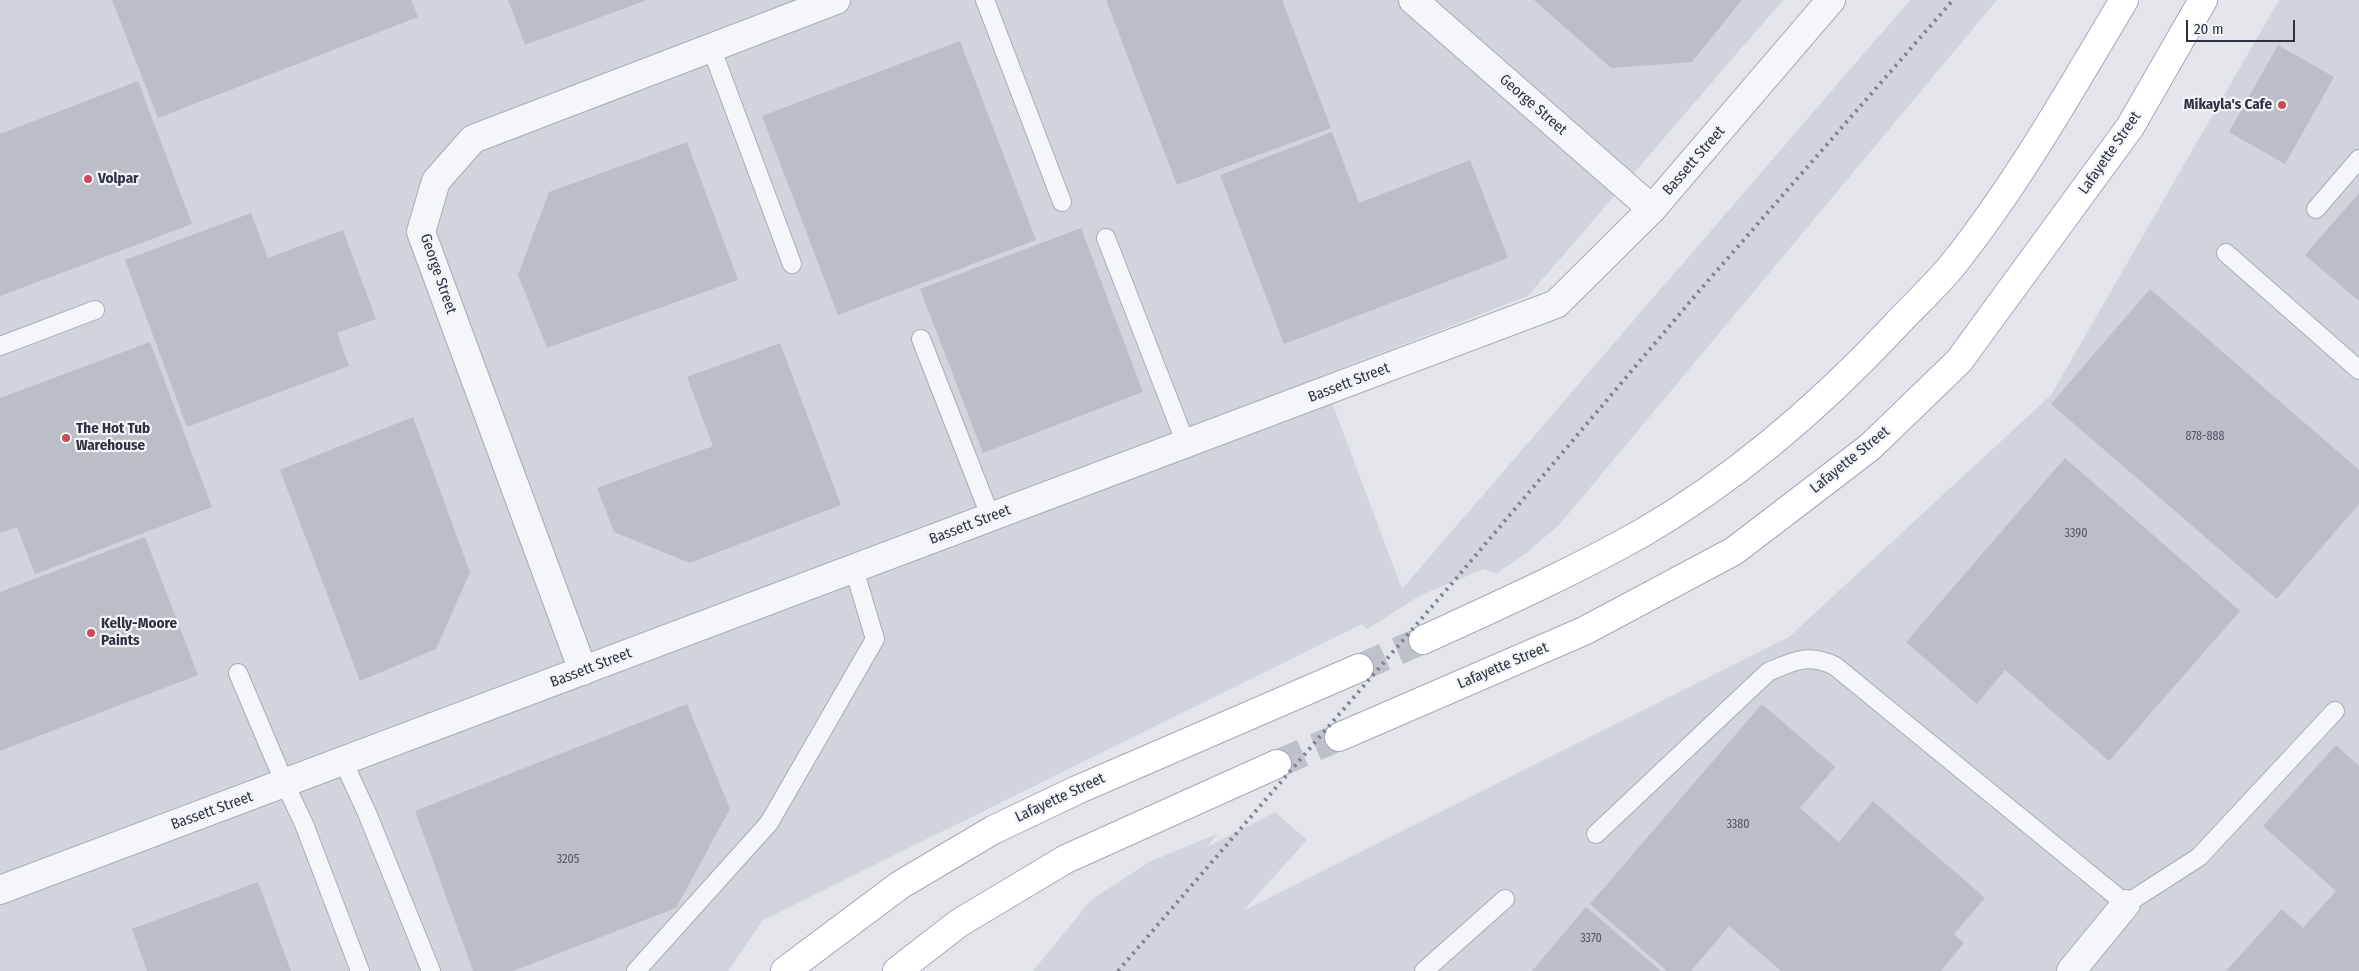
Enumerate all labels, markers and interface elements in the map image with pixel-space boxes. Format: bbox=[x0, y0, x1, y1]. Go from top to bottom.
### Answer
scale bar bbox=[2189, 10, 2298, 42]
text: 20 m bbox=[2194, 20, 2224, 38]
street label: George Street bbox=[1496, 71, 1570, 139]
place label: Mikayla's Cafe bbox=[2184, 96, 2272, 114]
marker: Mikayla's Cafe bbox=[2276, 99, 2288, 111]
street label: Lafayette Street bbox=[2075, 108, 2145, 198]
street label: Bassett Street bbox=[1659, 123, 1729, 199]
place label: Volpar bbox=[98, 170, 139, 188]
marker: Volpar bbox=[82, 173, 94, 185]
street label: George Street bbox=[416, 232, 460, 316]
street label: Bassett Street bbox=[1306, 359, 1392, 407]
place label: The Hot Tub Warehouse bbox=[76, 420, 150, 455]
street label: Lafayette Street bbox=[1807, 423, 1893, 497]
house number: 878-888 bbox=[2186, 430, 2224, 444]
marker: The Hot Tub Warehouse bbox=[60, 432, 72, 444]
street label: Bassett Street bbox=[927, 501, 1013, 549]
house number: 3390 bbox=[2065, 527, 2087, 541]
place label: Kelly-Moore Paints bbox=[101, 615, 177, 650]
marker: Kelly-Moore Paints bbox=[85, 627, 97, 639]
street label: Lafayette Street bbox=[1455, 639, 1551, 693]
street label: Bassett Street bbox=[548, 644, 634, 692]
street label: Lafayette Street bbox=[1012, 769, 1108, 827]
street label: Bassett Street bbox=[169, 788, 255, 834]
house number: 3380 bbox=[1726, 818, 1750, 832]
house number: 3205 bbox=[557, 853, 579, 867]
house number: 3370 bbox=[1580, 932, 1602, 946]

